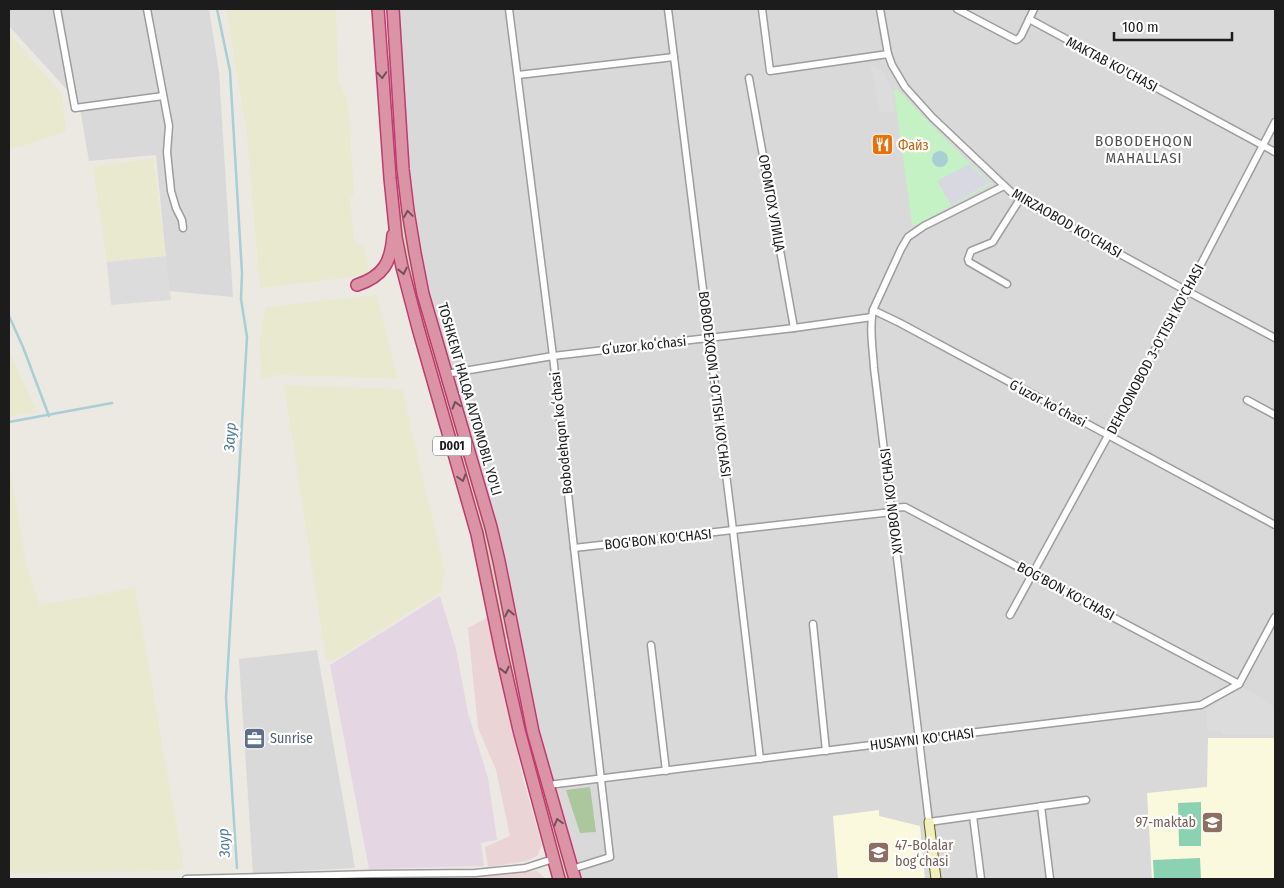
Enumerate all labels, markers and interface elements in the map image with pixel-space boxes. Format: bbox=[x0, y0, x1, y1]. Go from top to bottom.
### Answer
scale bar bbox=[1114, 10, 1232, 42]
text: 100 m bbox=[1122, 18, 1159, 36]
street label: MAKTAB KO'CHASI bbox=[1063, 33, 1160, 96]
one-way arrow bbox=[376, 71, 387, 79]
district label: BOBODEHQON MAHALLASI bbox=[1095, 132, 1193, 167]
restaurant icon: Файз bbox=[870, 133, 894, 157]
place label: Файз bbox=[898, 137, 929, 154]
street label: ОРОМГОХ УЛИЦА bbox=[755, 153, 789, 254]
street label: MIRZAOBOD KO'CHASI bbox=[1009, 185, 1125, 262]
one-way arrow bbox=[404, 209, 414, 218]
street label: DEHQONOBOD 3-O'TISH KO'CHASI bbox=[1103, 261, 1208, 437]
one-way arrow bbox=[397, 267, 408, 276]
street label: BOBODEXQON 1-O'TISH KO'CHASI bbox=[695, 290, 734, 478]
street label: TOSHKENT HALQA AVTOMOBIL YO'LI bbox=[434, 301, 505, 497]
street label: Gʻuzor koʻchasi bbox=[601, 333, 687, 358]
street label: Bobodehqon koʻchasi bbox=[547, 371, 576, 495]
street label: Gʻuzor koʻchasi bbox=[1006, 376, 1089, 431]
one-way arrow bbox=[451, 402, 461, 410]
water label: Заур bbox=[220, 422, 240, 453]
road number: D001 bbox=[433, 436, 471, 456]
street label: XIYOBON KO'CHASI bbox=[877, 447, 906, 555]
one-way arrow bbox=[456, 473, 466, 481]
street label: BOG'BON KO'CHASI bbox=[604, 525, 713, 554]
street label: BOG'BON KO'CHASI bbox=[1014, 559, 1117, 624]
one-way arrow bbox=[505, 609, 515, 618]
one-way arrow bbox=[499, 666, 510, 675]
street label: HUSAYNI KO'CHASI bbox=[869, 725, 975, 754]
office icon: Sunrise bbox=[242, 726, 266, 750]
place label: Sunrise bbox=[270, 730, 313, 747]
school or university icon: 97-maktab bbox=[1200, 810, 1224, 834]
place label: 97-maktab bbox=[1136, 814, 1196, 831]
one-way arrow bbox=[554, 819, 564, 827]
water label: Заур bbox=[214, 828, 234, 859]
place label: 47-Bolalar bogʻchasi bbox=[895, 837, 953, 870]
school or university icon: 47-Bolalar bogʻchasi bbox=[867, 841, 891, 865]

